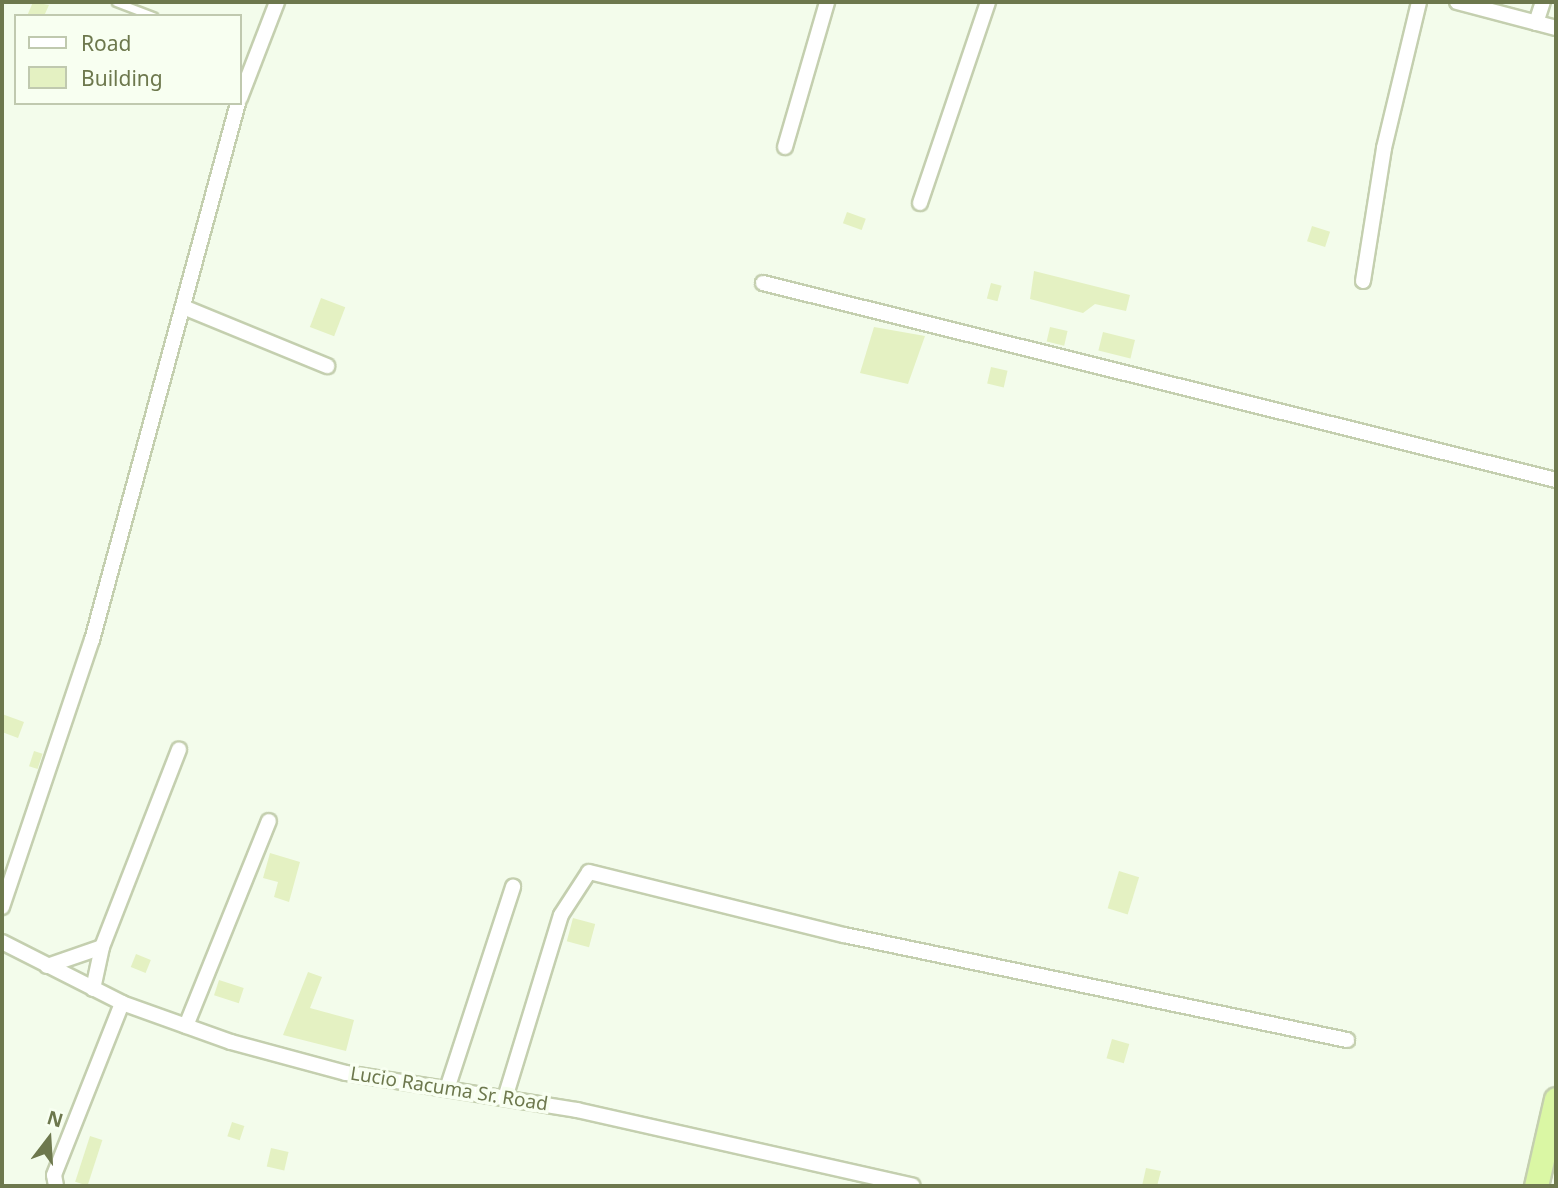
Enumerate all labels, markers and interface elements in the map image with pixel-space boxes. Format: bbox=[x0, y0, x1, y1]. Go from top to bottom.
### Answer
legend bbox=[14, 14, 242, 105]
text: Road bbox=[81, 29, 131, 57]
text: Building bbox=[81, 64, 163, 92]
street label: Lucio Racuma Sr. Road bbox=[349, 1062, 549, 1116]
north arrow bbox=[14, 1104, 84, 1174]
text: N bbox=[44, 1104, 66, 1134]

